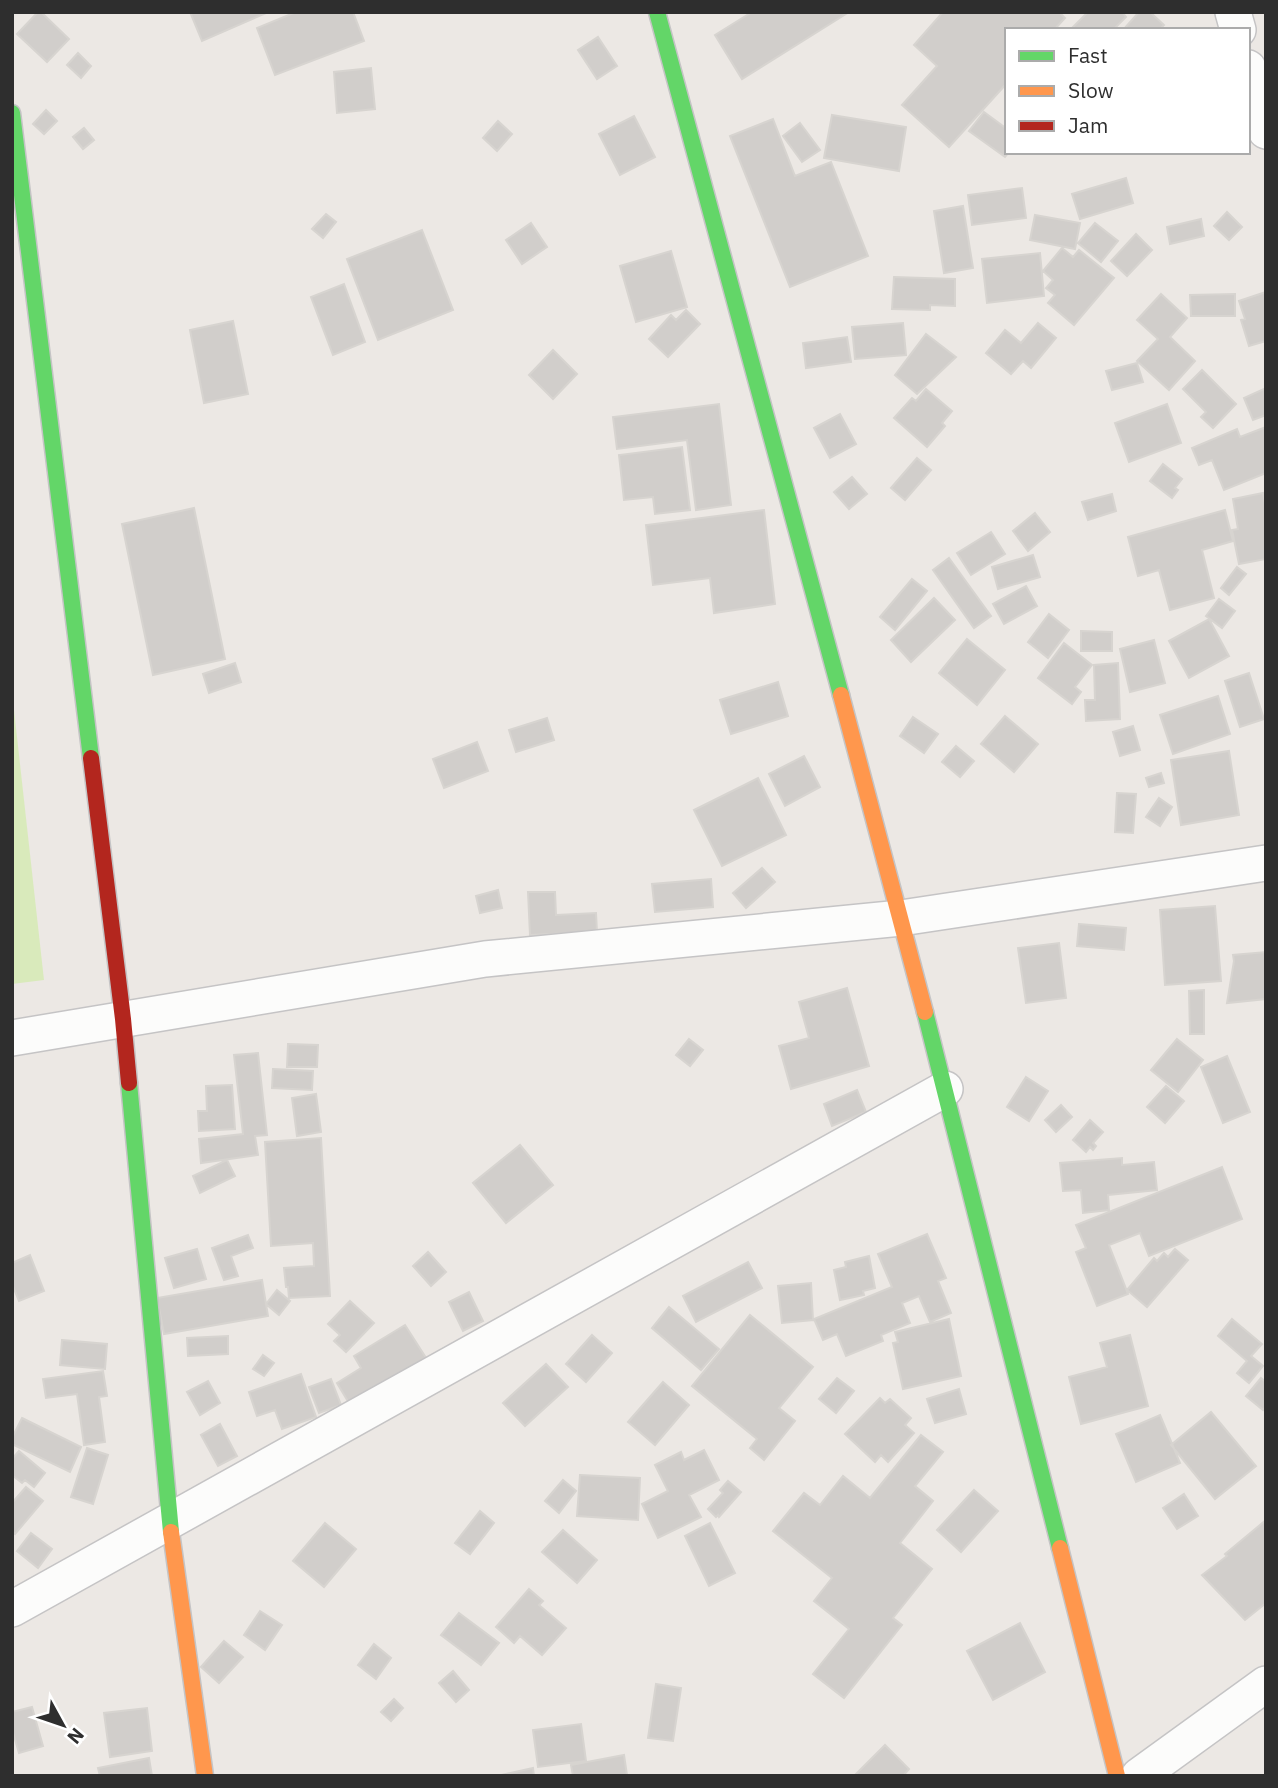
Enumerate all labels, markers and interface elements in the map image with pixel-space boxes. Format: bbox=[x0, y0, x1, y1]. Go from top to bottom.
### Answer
legend bbox=[1005, 28, 1250, 154]
text: Fast bbox=[1068, 41, 1108, 69]
text: Slow bbox=[1068, 76, 1114, 104]
text: Jam bbox=[1068, 111, 1108, 139]
north arrow bbox=[28, 1690, 98, 1760]
text: N bbox=[62, 1723, 90, 1749]

